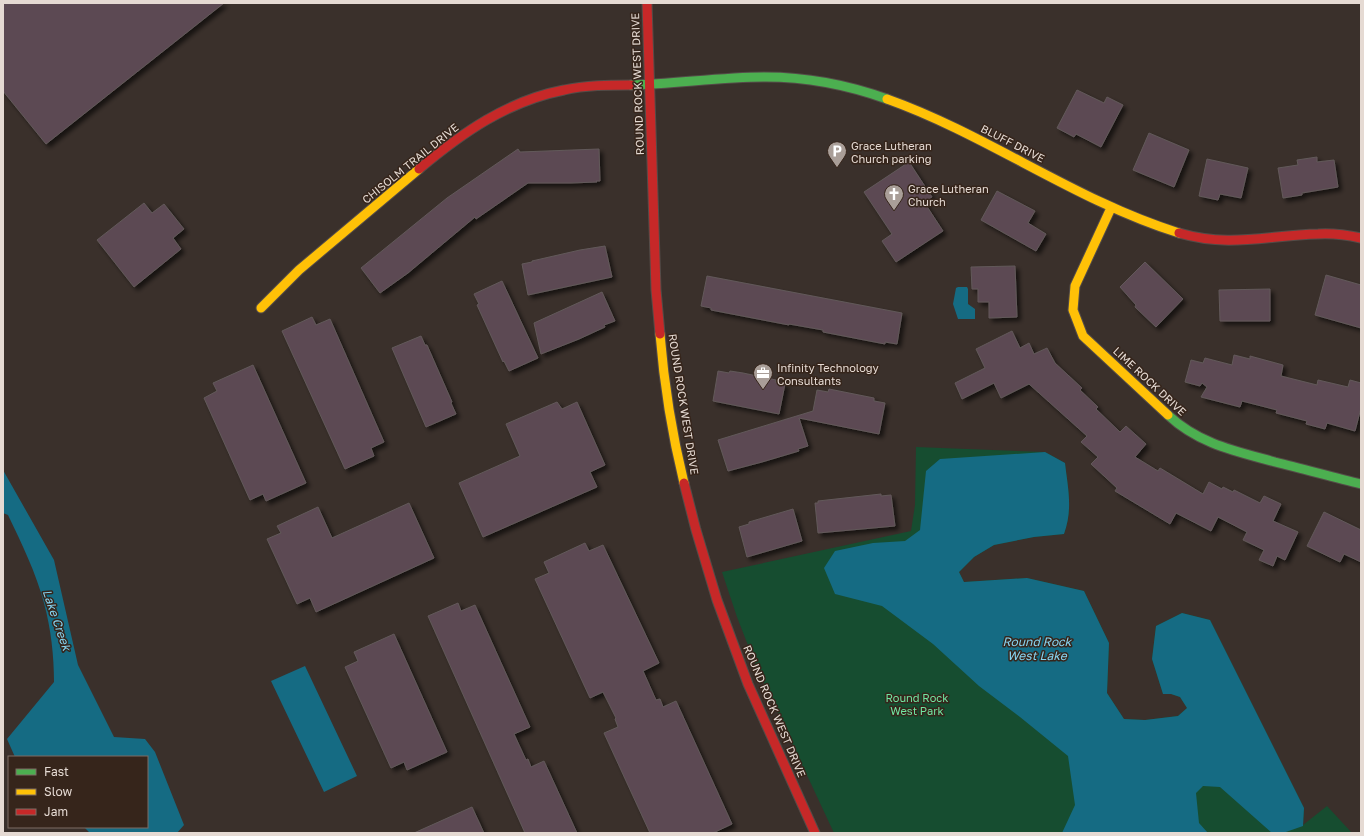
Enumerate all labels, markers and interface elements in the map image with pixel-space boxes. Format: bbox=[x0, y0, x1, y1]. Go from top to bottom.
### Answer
street label: ROUND ROCK WEST DRIVE bbox=[628, 12, 646, 155]
street label: CHISOLM TRAIL DRIVE bbox=[359, 120, 461, 206]
street label: BLUFF DRIVE bbox=[979, 121, 1047, 165]
place label: Grace Lutheran Church parking bbox=[851, 139, 932, 165]
parking icon: Grace Lutheran Church parking bbox=[826, 140, 848, 168]
place label: Grace Lutheran Church bbox=[908, 182, 989, 208]
church icon: Grace Lutheran Church bbox=[883, 183, 905, 211]
street label: ROUND ROCK WEST DRIVE bbox=[666, 333, 702, 476]
street label: LIME ROCK DRIVE bbox=[1111, 344, 1189, 418]
place label: Infinity Technology Consultants bbox=[777, 361, 879, 387]
office icon: Infinity Technology Consultants bbox=[752, 362, 774, 390]
water label: Lake Creek bbox=[40, 587, 75, 654]
water label: Round Rock West Lake bbox=[1003, 634, 1073, 663]
street label: ROUND ROCK WEST DRIVE bbox=[741, 643, 809, 779]
park label: Round Rock West Park bbox=[885, 691, 949, 717]
legend bbox=[8, 756, 148, 828]
text: Fast bbox=[44, 764, 69, 779]
text: Slow bbox=[44, 784, 72, 799]
text: Jam bbox=[44, 804, 68, 819]

